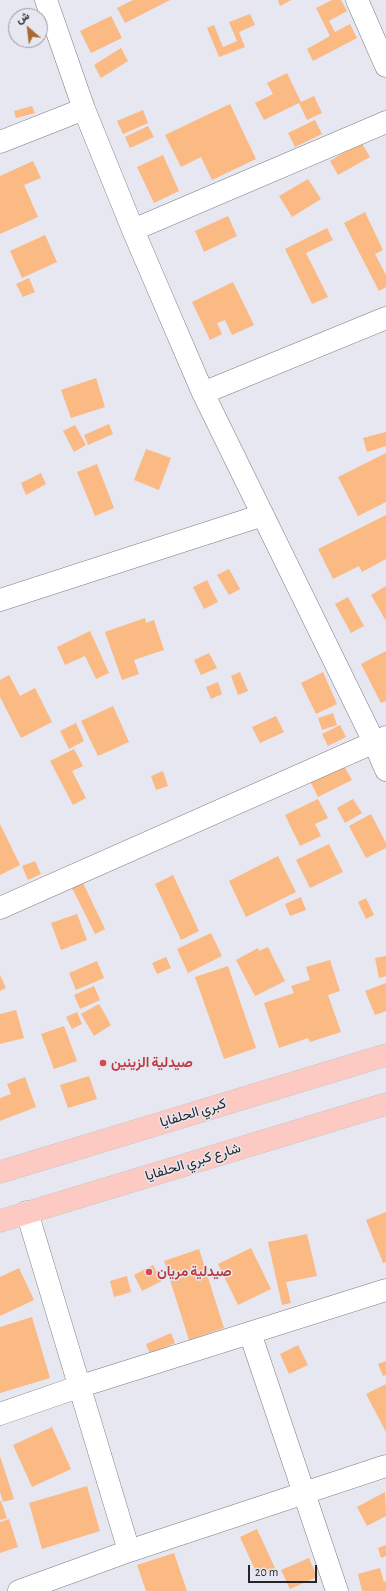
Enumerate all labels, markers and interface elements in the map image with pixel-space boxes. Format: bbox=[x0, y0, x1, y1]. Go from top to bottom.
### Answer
north arrow bbox=[8, 8, 48, 48]
text: ش bbox=[14, 10, 31, 26]
place label: صيدلية الزينين bbox=[111, 1055, 193, 1071]
marker: صيدلية الزينين bbox=[98, 1058, 108, 1068]
street label: كبري الحلفايا bbox=[158, 1095, 228, 1131]
street label: شارع كبري الحلفايا bbox=[143, 1139, 243, 1185]
place label: صيدلية مريان bbox=[157, 1264, 232, 1280]
marker: صيدلية مريان bbox=[144, 1267, 154, 1277]
scale bar bbox=[250, 1557, 319, 1583]
text: 20 m bbox=[255, 1566, 278, 1578]

